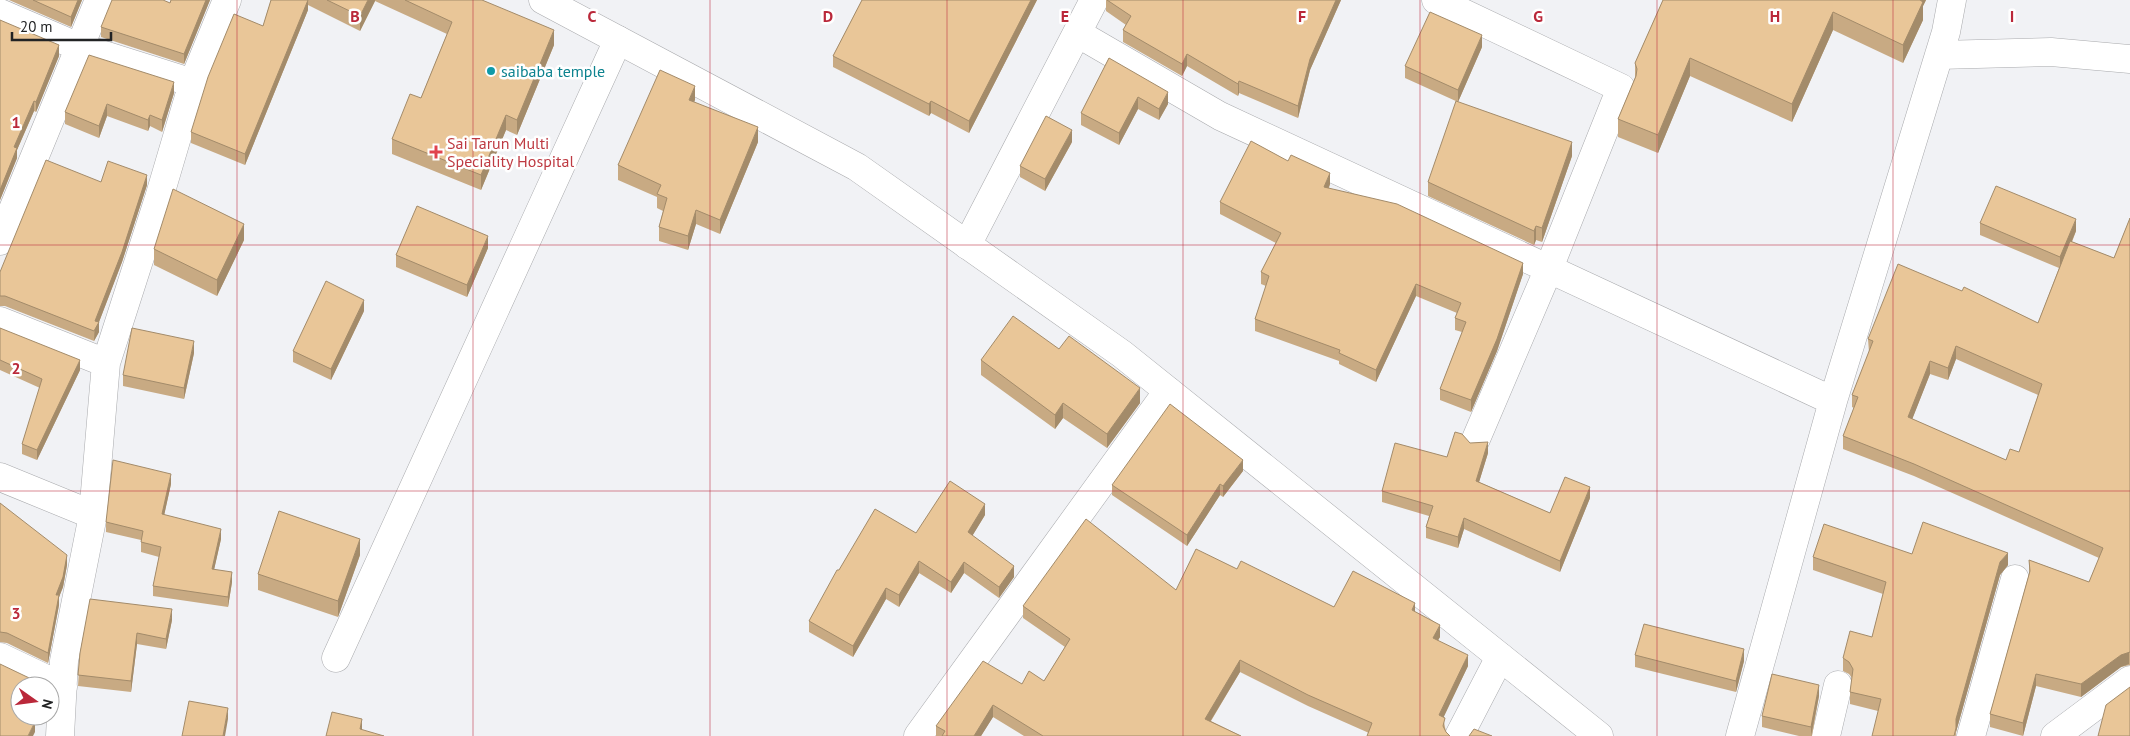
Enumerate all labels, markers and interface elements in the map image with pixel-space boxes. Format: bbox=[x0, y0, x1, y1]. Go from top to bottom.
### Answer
text: B bbox=[350, 6, 360, 26]
text: C bbox=[588, 6, 597, 26]
text: D bbox=[823, 6, 833, 26]
text: E bbox=[1061, 6, 1069, 26]
text: F bbox=[1298, 6, 1306, 26]
text: G bbox=[1533, 6, 1543, 26]
text: H bbox=[1770, 6, 1780, 26]
text: I bbox=[2010, 6, 2014, 26]
scale bar bbox=[12, 10, 111, 42]
text: 20 m bbox=[20, 17, 53, 36]
place label: saibaba temple bbox=[501, 61, 605, 81]
marker: saibaba temple bbox=[485, 65, 497, 77]
text: 1 bbox=[11, 112, 21, 132]
place label: Sai Tarun Multi Speciality Hospital bbox=[447, 133, 574, 171]
marker: Sai Tarun Multi Speciality Hospital bbox=[429, 145, 443, 159]
text: 2 bbox=[11, 358, 21, 378]
text: 3 bbox=[11, 603, 21, 623]
north arrow bbox=[10, 676, 60, 726]
text: N bbox=[38, 698, 57, 711]

